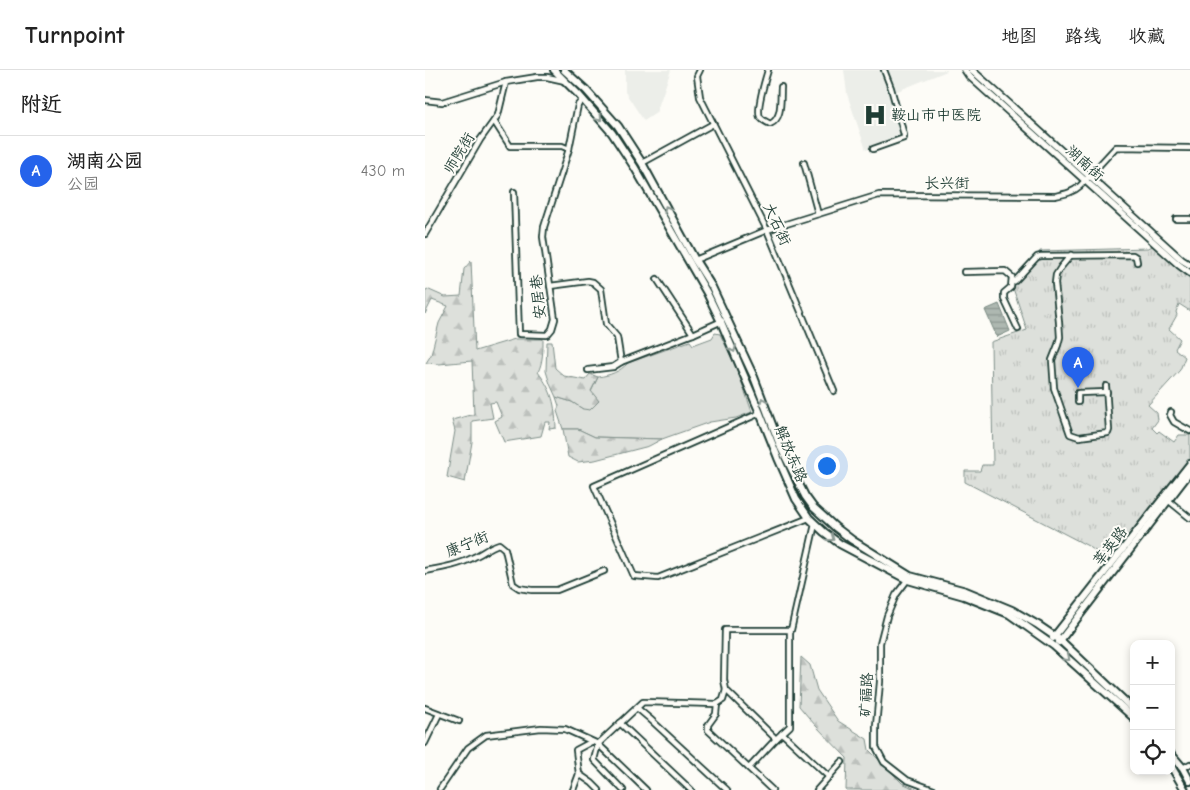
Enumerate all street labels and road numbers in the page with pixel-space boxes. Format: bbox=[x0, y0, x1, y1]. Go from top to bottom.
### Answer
street label: 师院街 bbox=[440, 129, 478, 177]
street label: 湖南街 bbox=[1062, 141, 1108, 185]
street label: 长兴街 bbox=[924, 174, 970, 192]
street label: 大石街 bbox=[759, 200, 795, 248]
street label: 安居巷 bbox=[527, 274, 549, 320]
street label: 解放东路 bbox=[771, 423, 811, 485]
street label: 莘英路 bbox=[1089, 523, 1131, 569]
street label: 康宁街 bbox=[443, 527, 491, 561]
street label: 矿福路 bbox=[856, 672, 876, 718]

